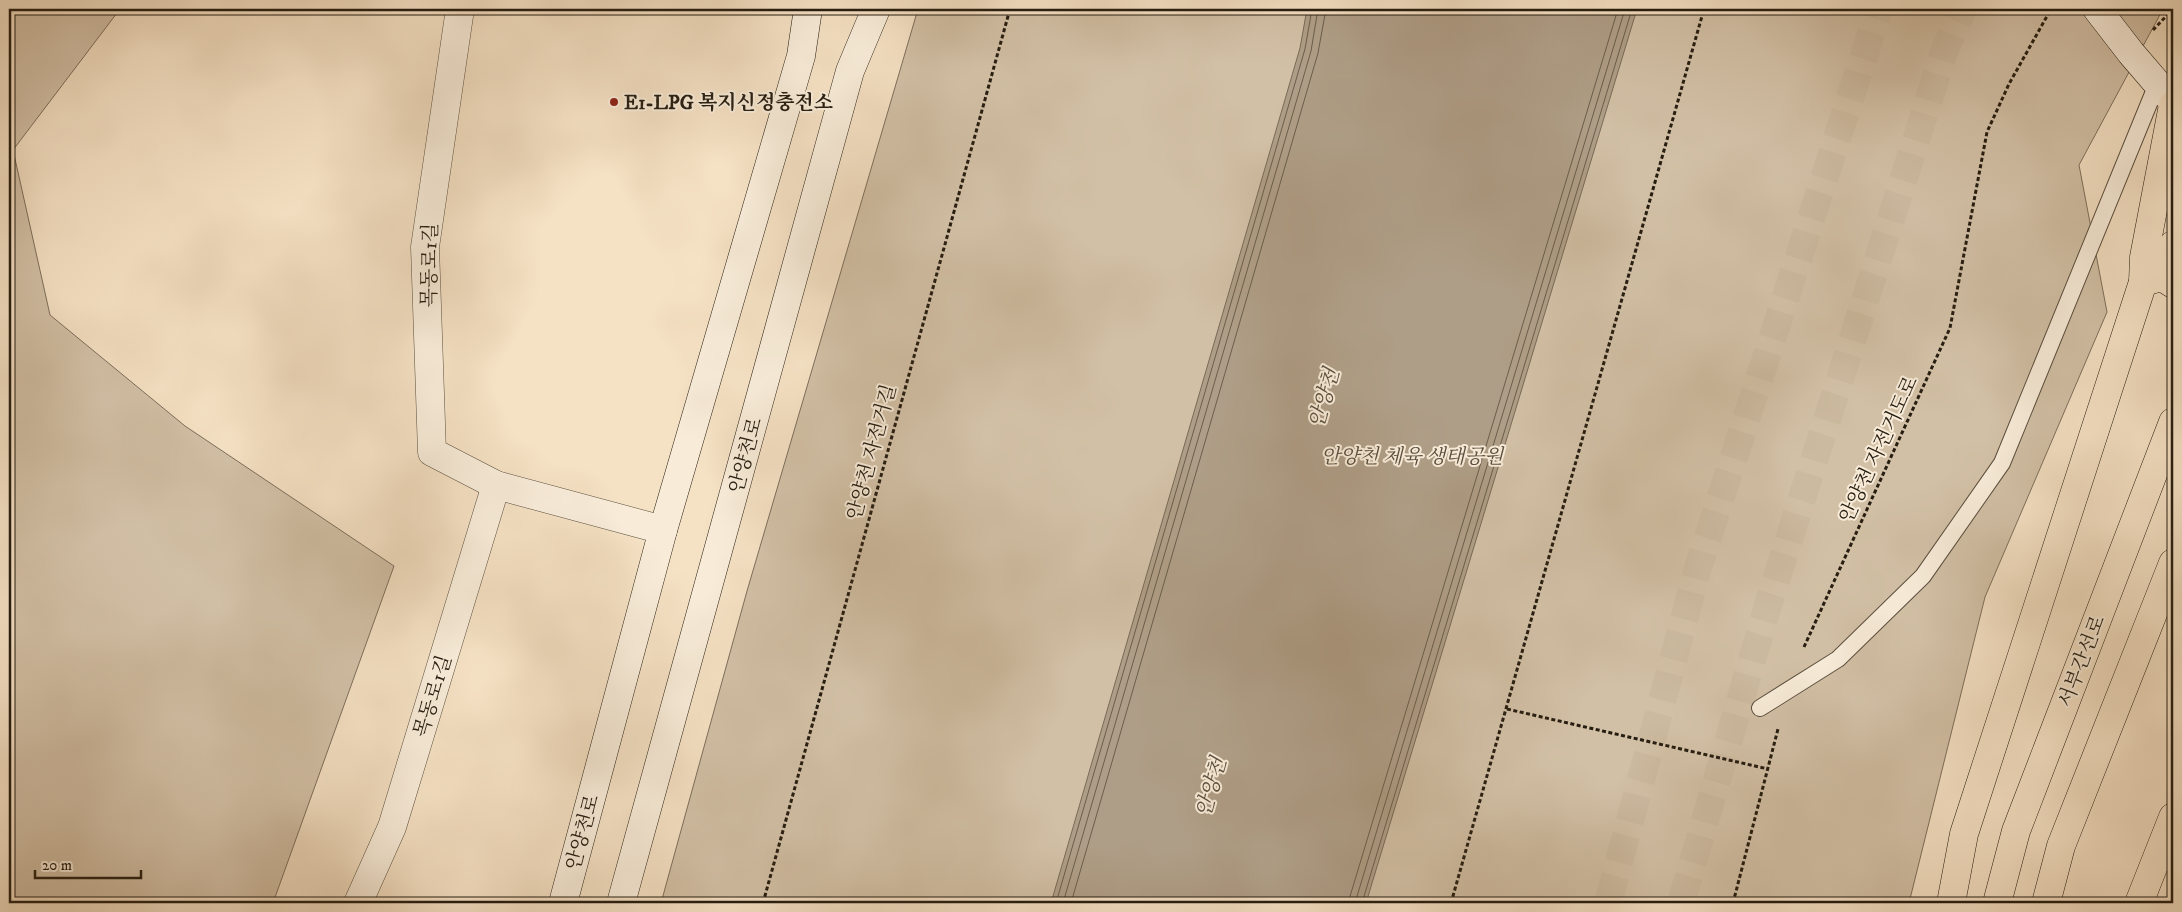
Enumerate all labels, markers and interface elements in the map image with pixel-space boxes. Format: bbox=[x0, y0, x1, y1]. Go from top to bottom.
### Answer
place label: E1-LPG 복지신정충전소 bbox=[624, 91, 833, 116]
marker: E1-LPG 복지신정충전소 bbox=[608, 96, 620, 108]
street label: 목동로1길 bbox=[417, 223, 444, 308]
water label: 안양천 bbox=[1304, 364, 1346, 431]
street label: 안양천 자전거도로 bbox=[1834, 372, 1924, 527]
street label: 안양천 자전거길 bbox=[842, 382, 903, 523]
street label: 안양천로 bbox=[724, 415, 769, 496]
park label: 안양천 체육 생태공원 bbox=[1321, 445, 1505, 470]
street label: 서부간선로 bbox=[2053, 612, 2111, 711]
street label: 목동로1길 bbox=[409, 652, 458, 741]
water label: 안양천 bbox=[1191, 753, 1233, 820]
street label: 안양천로 bbox=[561, 792, 606, 873]
scale bar bbox=[35, 847, 141, 879]
text: 20 m bbox=[42, 856, 72, 875]

